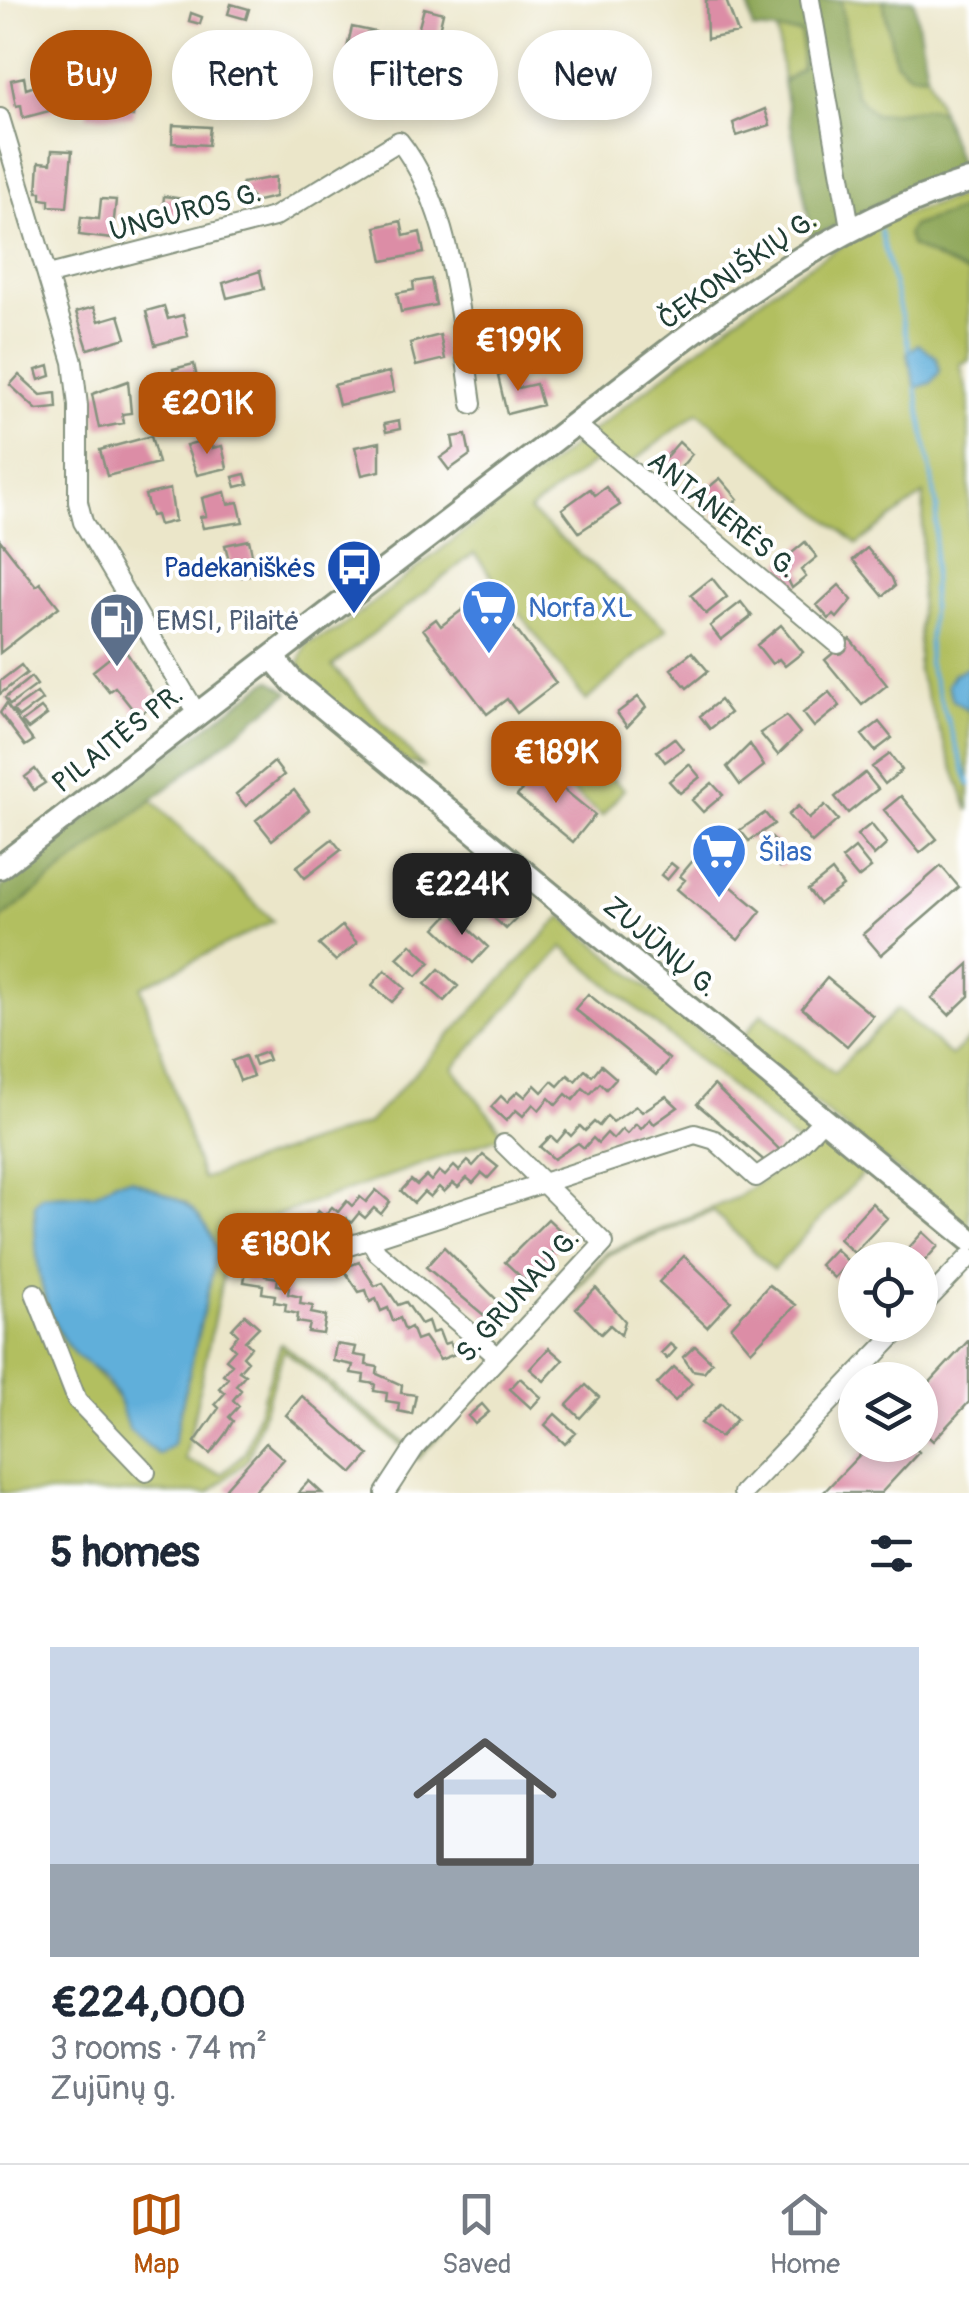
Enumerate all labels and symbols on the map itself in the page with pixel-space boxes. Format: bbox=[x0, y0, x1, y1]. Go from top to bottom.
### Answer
street label: UNGUROS G. bbox=[106, 175, 265, 249]
street label: ČEKONIŠKIŲ G. bbox=[652, 203, 824, 338]
pin: €199K bbox=[448, 309, 588, 394]
pin: €201K bbox=[137, 372, 277, 457]
street label: ANTANERĖS G. bbox=[640, 444, 804, 586]
bus stop icon: Padekaniškės bbox=[324, 537, 384, 616]
place label: Padekaniškės bbox=[164, 551, 315, 586]
supermarket icon: Norfa XL bbox=[459, 577, 519, 656]
fuel station icon: EMSI, Pilaitė bbox=[87, 590, 147, 669]
place label: Norfa XL bbox=[528, 591, 633, 626]
place label: EMSI, Pilaitė bbox=[156, 604, 299, 639]
street label: PILAITĖS PR. bbox=[45, 677, 190, 801]
pin: €189K bbox=[486, 721, 626, 806]
supermarket icon: Šilas bbox=[689, 821, 749, 900]
place label: Šilas bbox=[758, 835, 812, 870]
pin: €224K bbox=[392, 853, 532, 938]
street label: ZUJŪNŲ G. bbox=[596, 889, 724, 1005]
pin: €180K bbox=[215, 1213, 355, 1298]
street label: S. GRUNAU G. bbox=[449, 1222, 587, 1370]

